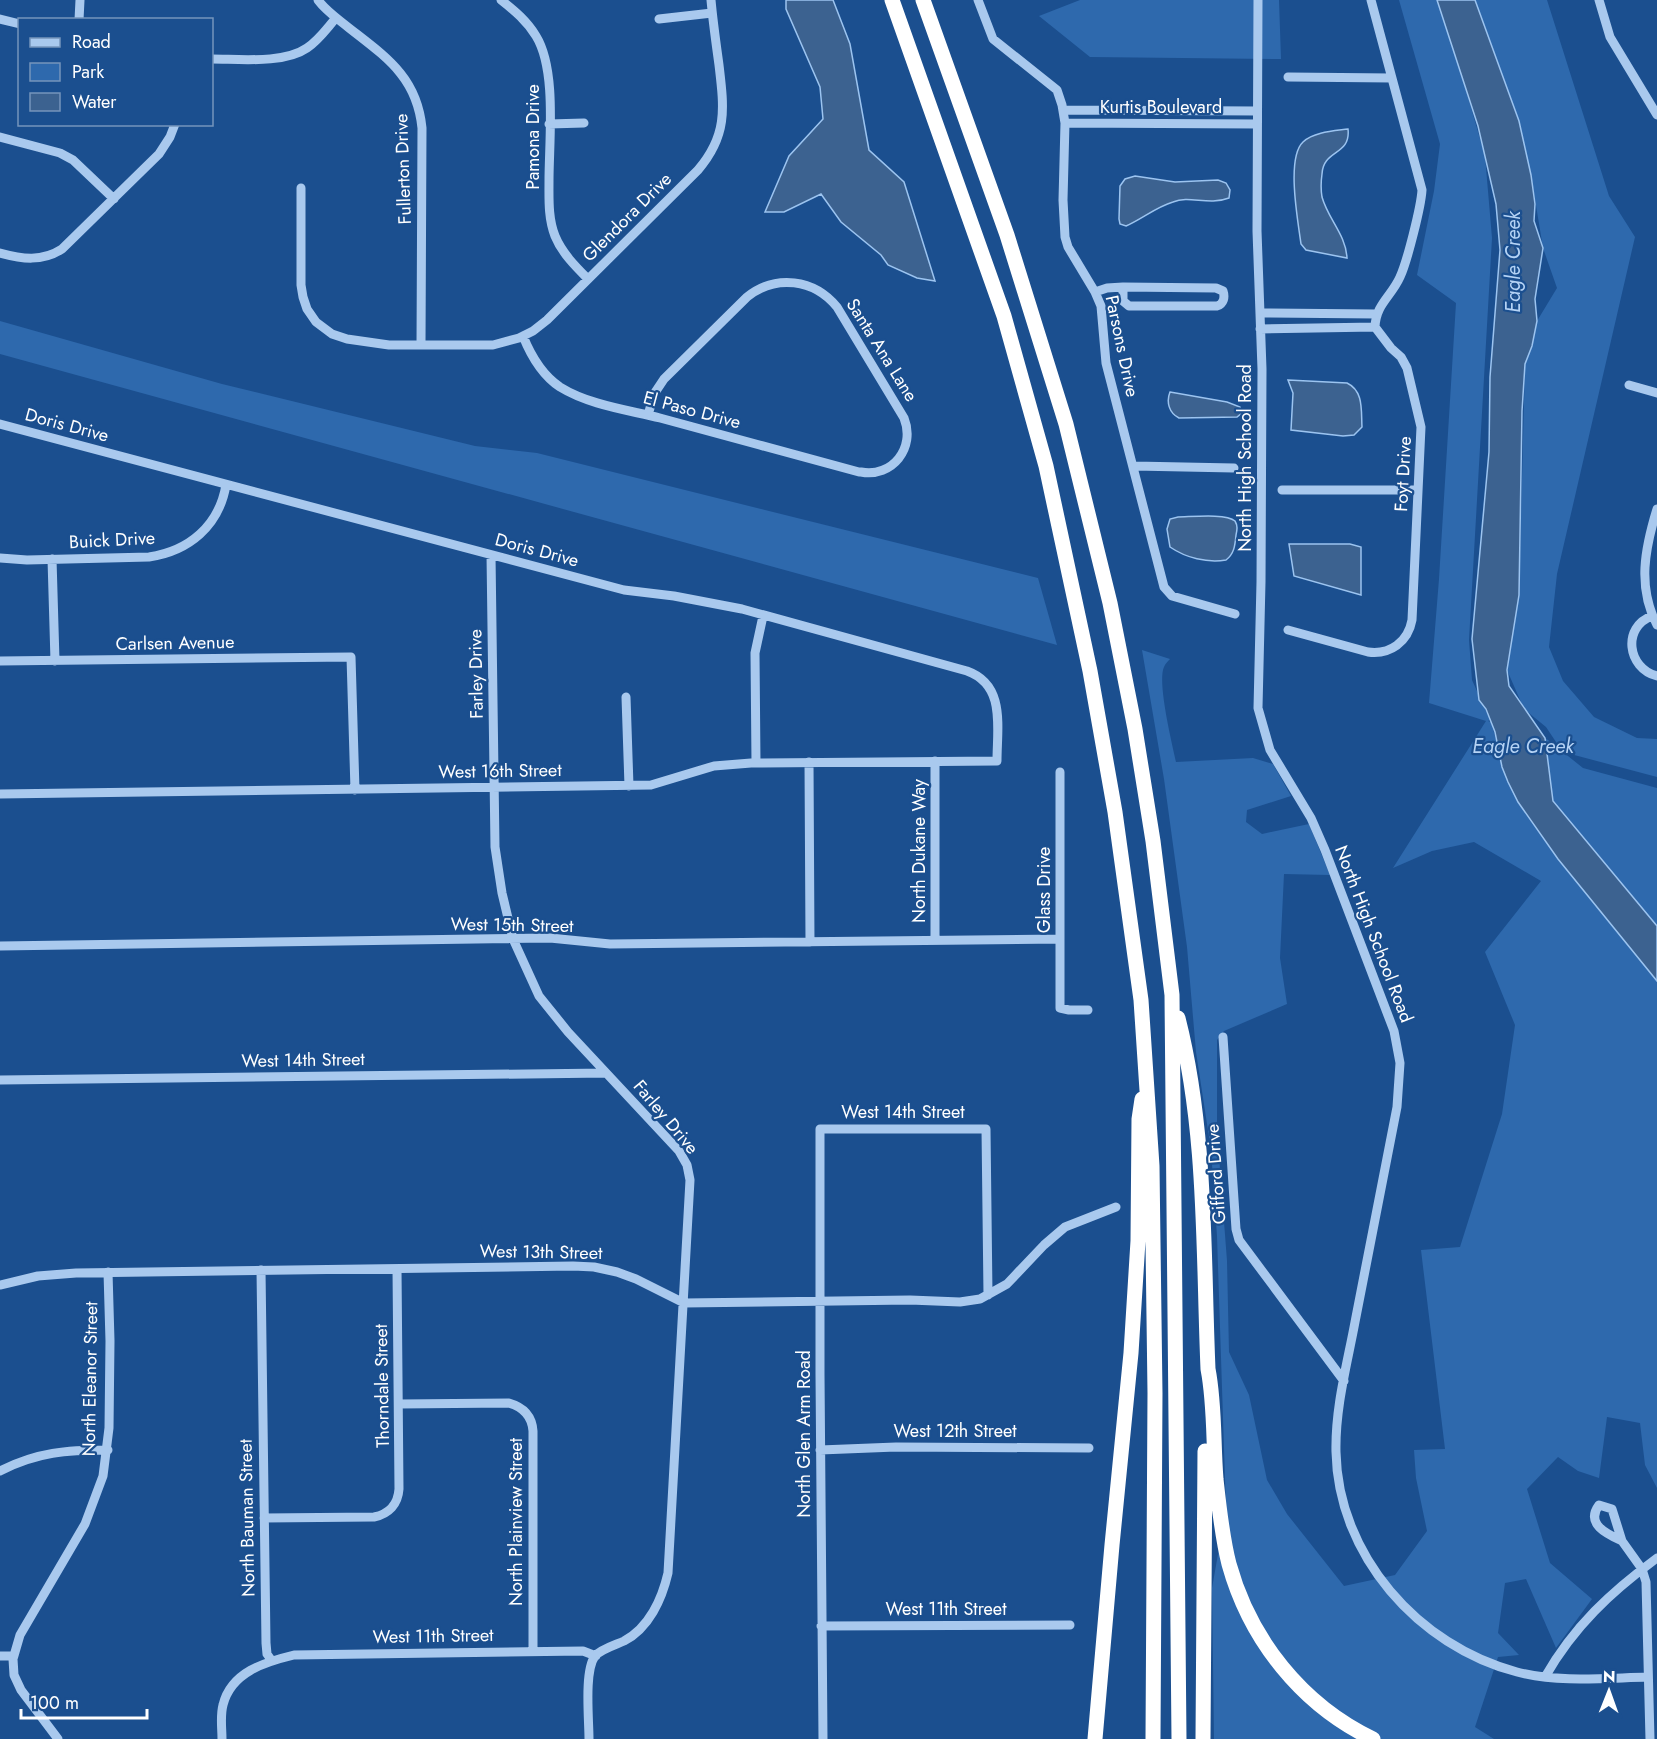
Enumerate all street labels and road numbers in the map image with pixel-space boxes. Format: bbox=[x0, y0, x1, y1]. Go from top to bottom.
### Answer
street label: Pamona Drive bbox=[520, 84, 546, 190]
street label: Kurtis Boulevard bbox=[1100, 94, 1222, 120]
street label: Fullerton Drive bbox=[388, 113, 418, 225]
street label: Glendora Drive bbox=[576, 166, 678, 268]
street label: Santa Ana Lane bbox=[840, 293, 924, 407]
street label: Parsons Drive bbox=[1099, 293, 1145, 399]
street label: North High School Road bbox=[1232, 364, 1258, 552]
street label: El Paso Drive bbox=[640, 385, 744, 435]
street label: Doris Drive bbox=[22, 401, 112, 449]
street label: Foyt Drive bbox=[1388, 436, 1418, 512]
street label: Buick Drive bbox=[68, 525, 156, 555]
street label: Doris Drive bbox=[492, 526, 582, 574]
street label: Carlsen Avenue bbox=[115, 629, 235, 657]
street label: Farley Drive bbox=[462, 629, 490, 719]
street label: West 16th Street bbox=[438, 757, 562, 785]
street label: North Dukane Way bbox=[906, 779, 932, 923]
street label: North High School Road bbox=[1328, 842, 1420, 1026]
street label: Glass Drive bbox=[1031, 847, 1057, 933]
street label: West 15th Street bbox=[450, 911, 574, 939]
street label: West 14th Street bbox=[241, 1046, 366, 1074]
street label: Farley Drive bbox=[627, 1074, 705, 1160]
street label: West 14th Street bbox=[841, 1099, 965, 1125]
street label: Gifford Drive bbox=[1200, 1123, 1232, 1225]
street label: West 13th Street bbox=[479, 1238, 603, 1266]
street label: North Eleanor Street bbox=[76, 1301, 104, 1457]
street label: Thorndale Street bbox=[368, 1323, 396, 1448]
street label: North Glen Arm Road bbox=[791, 1350, 817, 1518]
street label: West 12th Street bbox=[893, 1418, 1017, 1444]
street label: North Plainview Street bbox=[503, 1437, 529, 1606]
street label: North Bauman Street bbox=[233, 1438, 261, 1597]
street label: West 11th Street bbox=[886, 1596, 1007, 1622]
street label: West 11th Street bbox=[372, 1622, 494, 1650]

